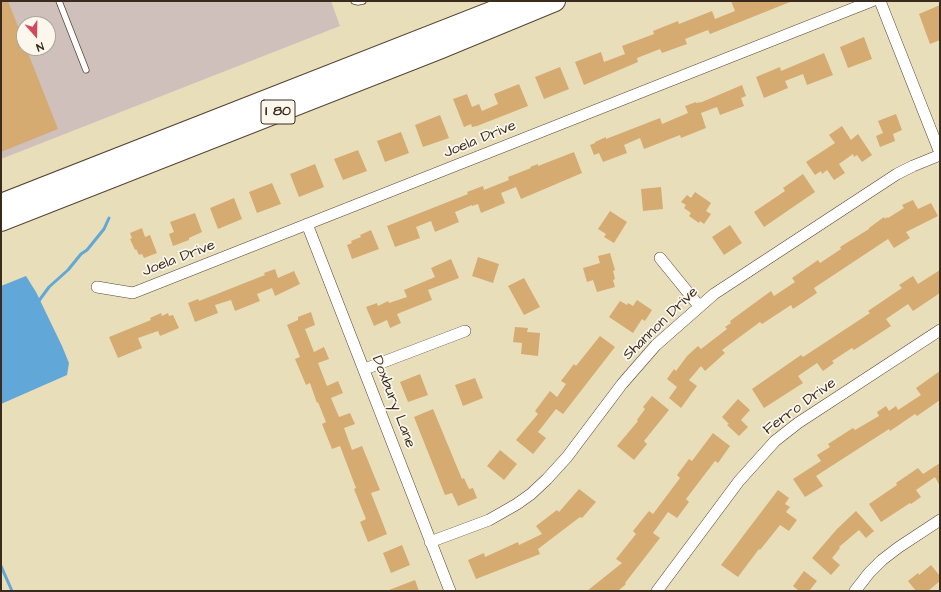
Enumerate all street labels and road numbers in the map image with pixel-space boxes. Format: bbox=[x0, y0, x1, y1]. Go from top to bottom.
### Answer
road number: I 80 bbox=[261, 100, 295, 124]
street label: Joela Drive bbox=[441, 117, 519, 163]
street label: Joela Drive bbox=[140, 237, 218, 281]
street label: Shannon Drive bbox=[620, 284, 702, 364]
street label: Doxbury Lane bbox=[367, 353, 419, 451]
street label: Ferro Drive bbox=[760, 375, 840, 439]

